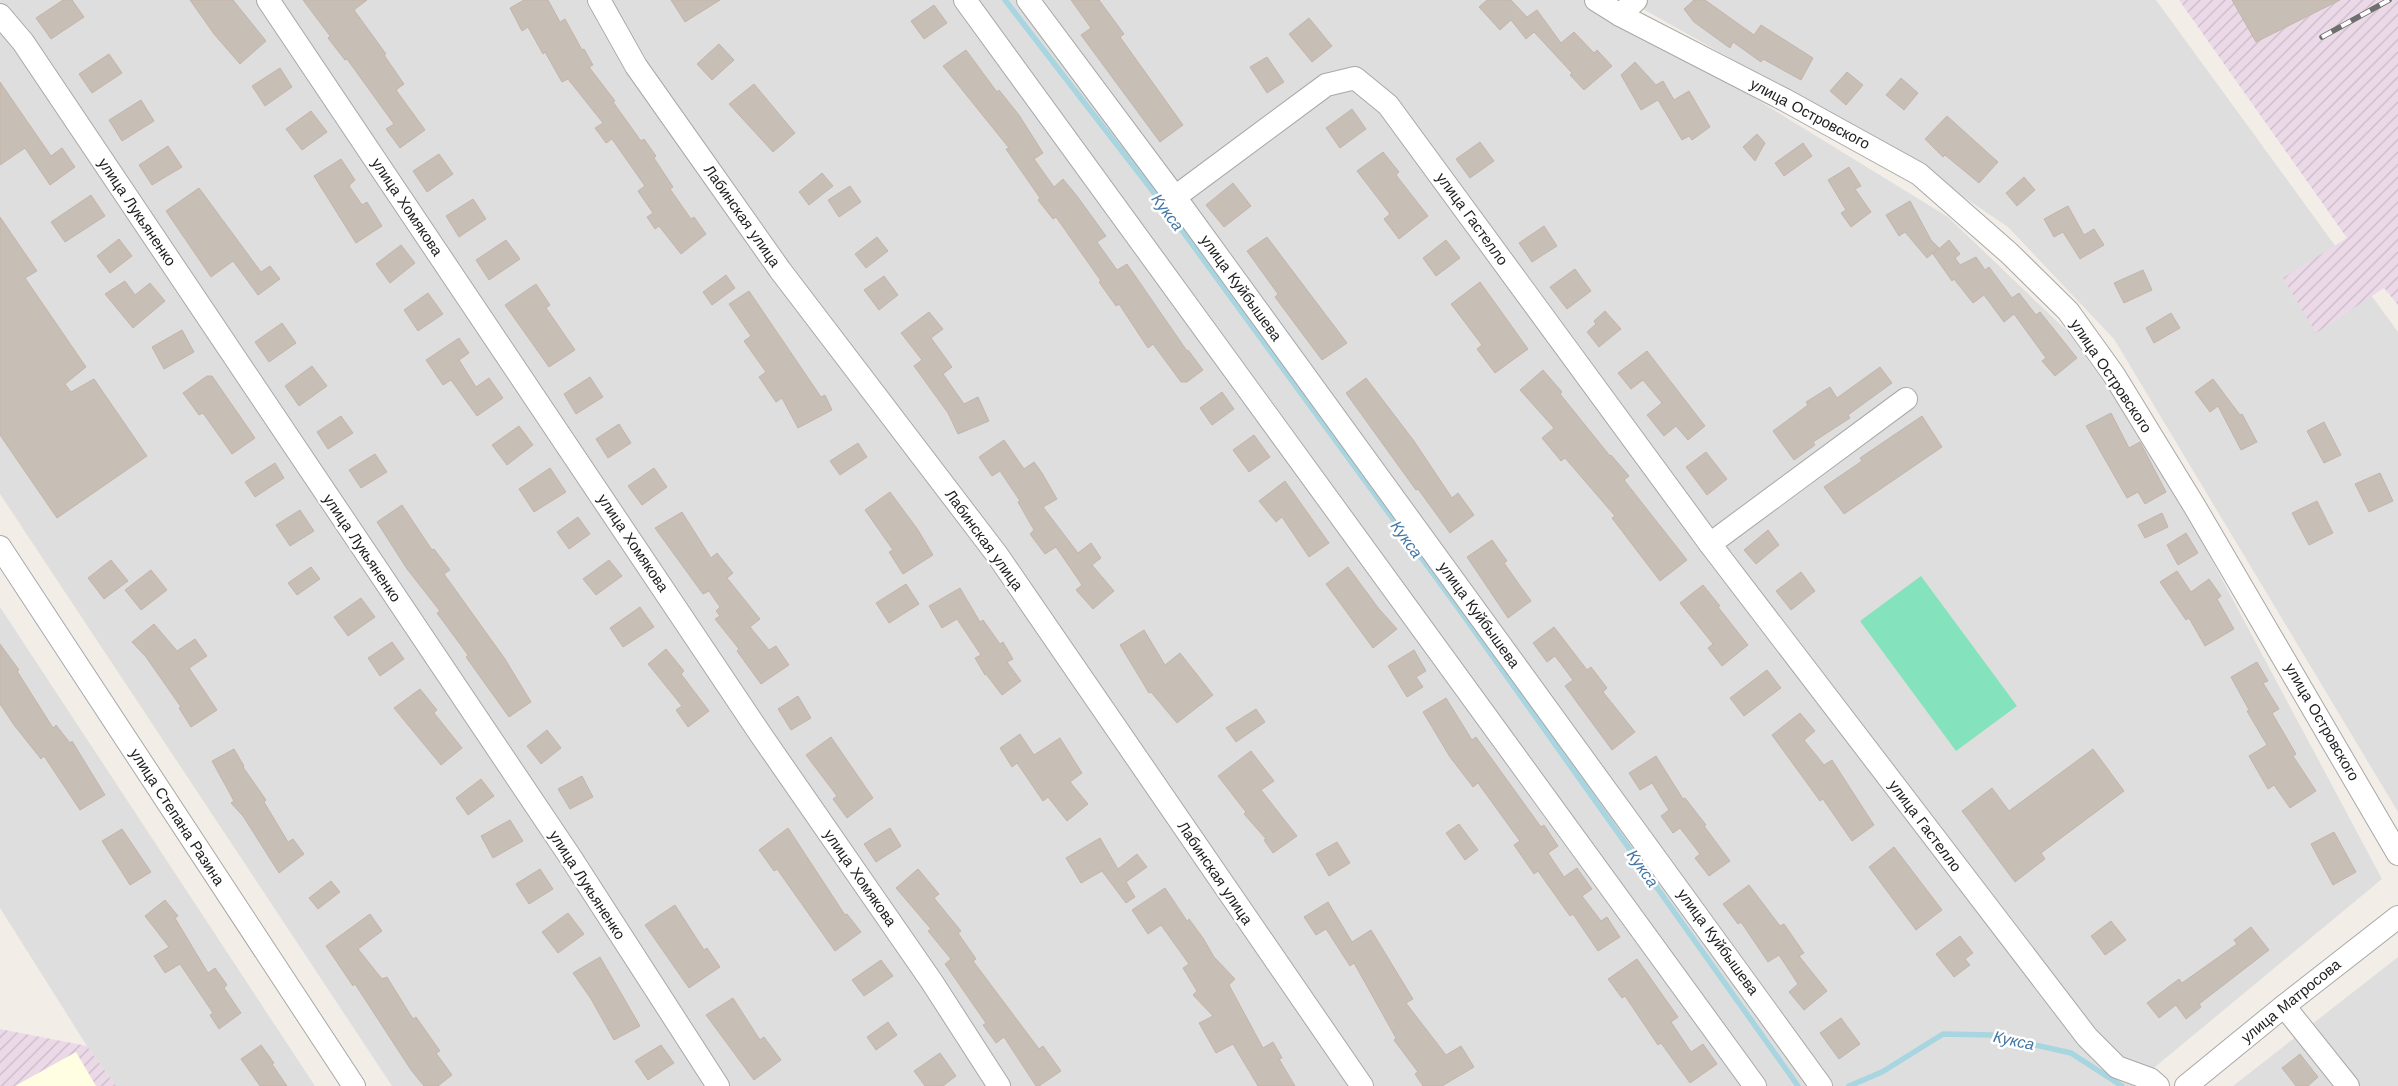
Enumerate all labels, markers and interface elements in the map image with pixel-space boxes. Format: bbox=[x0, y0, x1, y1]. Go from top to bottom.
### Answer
street label: улица Островского bbox=[1747, 75, 1873, 153]
street label: улица Лукьяненко bbox=[94, 155, 180, 269]
street label: улица Хомякова bbox=[368, 155, 447, 260]
street label: Лабинская улица bbox=[700, 161, 784, 271]
street label: улица Гастелло bbox=[1432, 169, 1512, 269]
water label: Кукса bbox=[1148, 190, 1188, 235]
street label: улица Куйбышева bbox=[1196, 231, 1286, 345]
street label: улица Островского bbox=[2066, 316, 2156, 436]
street label: Лабинская улица bbox=[941, 486, 1027, 595]
street label: улица Лукьяненко bbox=[319, 491, 405, 605]
street label: улица Хомякова bbox=[594, 491, 673, 596]
water label: Кукса bbox=[1387, 517, 1427, 562]
street label: улица Куйбышева bbox=[1434, 558, 1524, 672]
street label: улица Островского bbox=[2281, 660, 2363, 784]
street label: улица Степана Разина bbox=[126, 745, 228, 890]
street label: улица Гастелло bbox=[1885, 777, 1965, 875]
street label: Лабинская улица bbox=[1174, 818, 1257, 929]
street label: улица Хомякова bbox=[820, 826, 900, 930]
street label: улица Лукьяненко bbox=[545, 827, 629, 943]
water label: Кукса bbox=[1623, 846, 1662, 891]
street label: улица Куйбышева bbox=[1673, 885, 1763, 999]
street label: улица Матросова bbox=[2238, 955, 2345, 1047]
water label: Кукса bbox=[1992, 1027, 2036, 1054]

